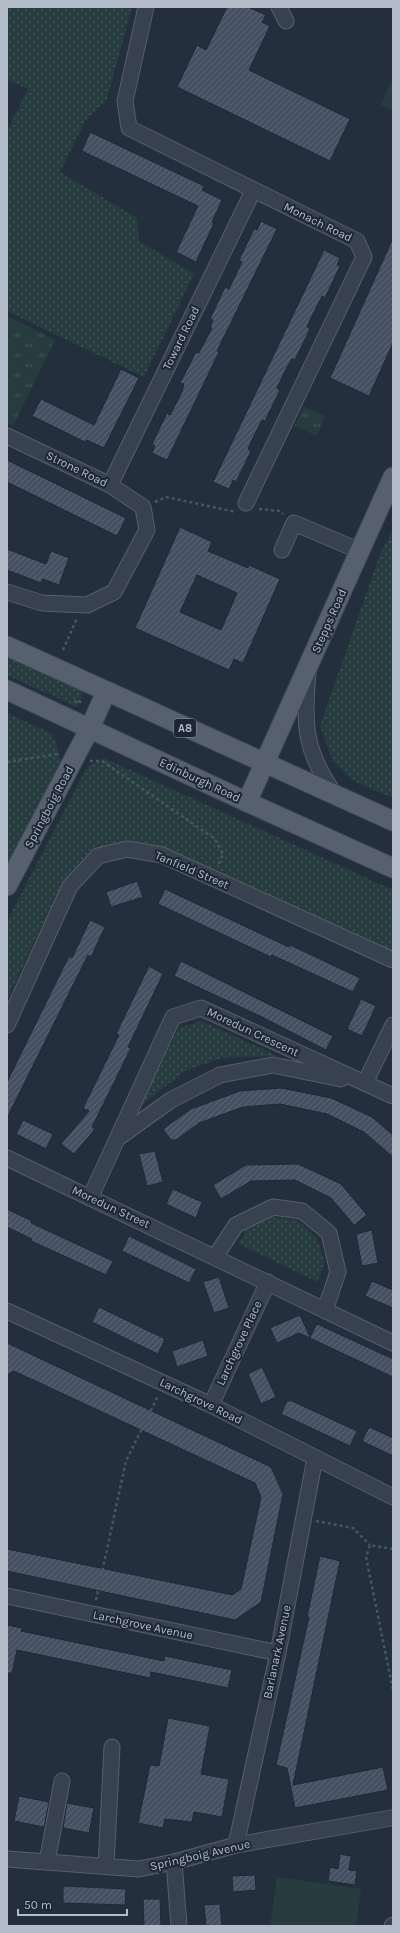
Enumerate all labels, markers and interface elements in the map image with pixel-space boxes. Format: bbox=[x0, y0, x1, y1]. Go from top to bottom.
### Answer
street label: Monach Road bbox=[281, 199, 355, 245]
street label: Toward Road bbox=[160, 304, 202, 372]
street label: Strone Road bbox=[44, 448, 110, 490]
street label: Stepps Road bbox=[309, 587, 349, 655]
road number: A8 bbox=[174, 719, 196, 737]
street label: Edinburgh Road bbox=[157, 755, 243, 805]
street label: Springboig Road bbox=[22, 764, 76, 850]
street label: Tanfield Street bbox=[153, 848, 232, 892]
street label: Moredun Crescent bbox=[205, 1005, 302, 1060]
street label: Moredun Street bbox=[70, 1183, 153, 1231]
street label: Larchgrove Place bbox=[213, 1299, 265, 1387]
street label: Larchgrove Road bbox=[157, 1375, 245, 1427]
street label: Barlanark Avenue bbox=[260, 1604, 294, 1700]
street label: Larchgrove Avenue bbox=[92, 1608, 194, 1642]
street label: Springboig Avenue bbox=[148, 1837, 252, 1873]
scale bar bbox=[18, 1891, 127, 1917]
text: 50 m bbox=[24, 1898, 52, 1912]

